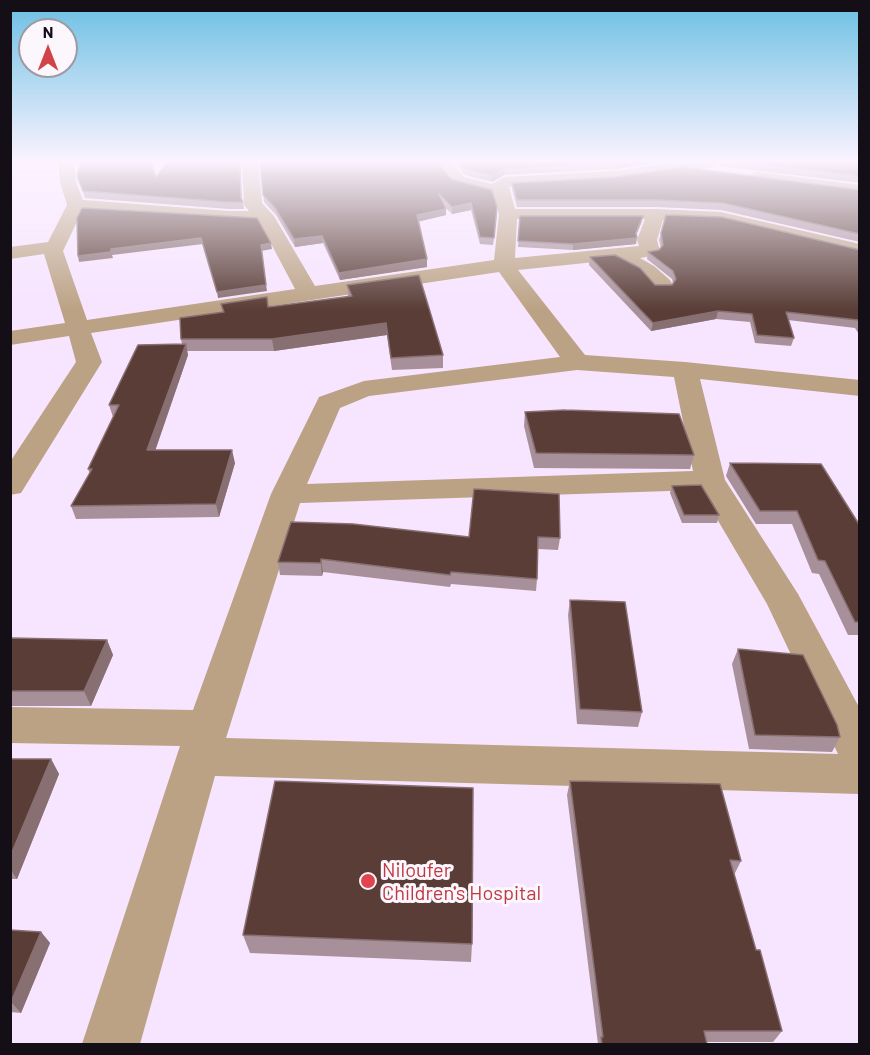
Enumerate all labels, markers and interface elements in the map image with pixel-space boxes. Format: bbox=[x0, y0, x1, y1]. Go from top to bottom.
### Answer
north arrow bbox=[18, 18, 78, 78]
text: N bbox=[43, 22, 53, 41]
place label: Niloufer Children's Hospital bbox=[382, 858, 541, 905]
marker: Niloufer Children's Hospital bbox=[359, 872, 377, 890]

